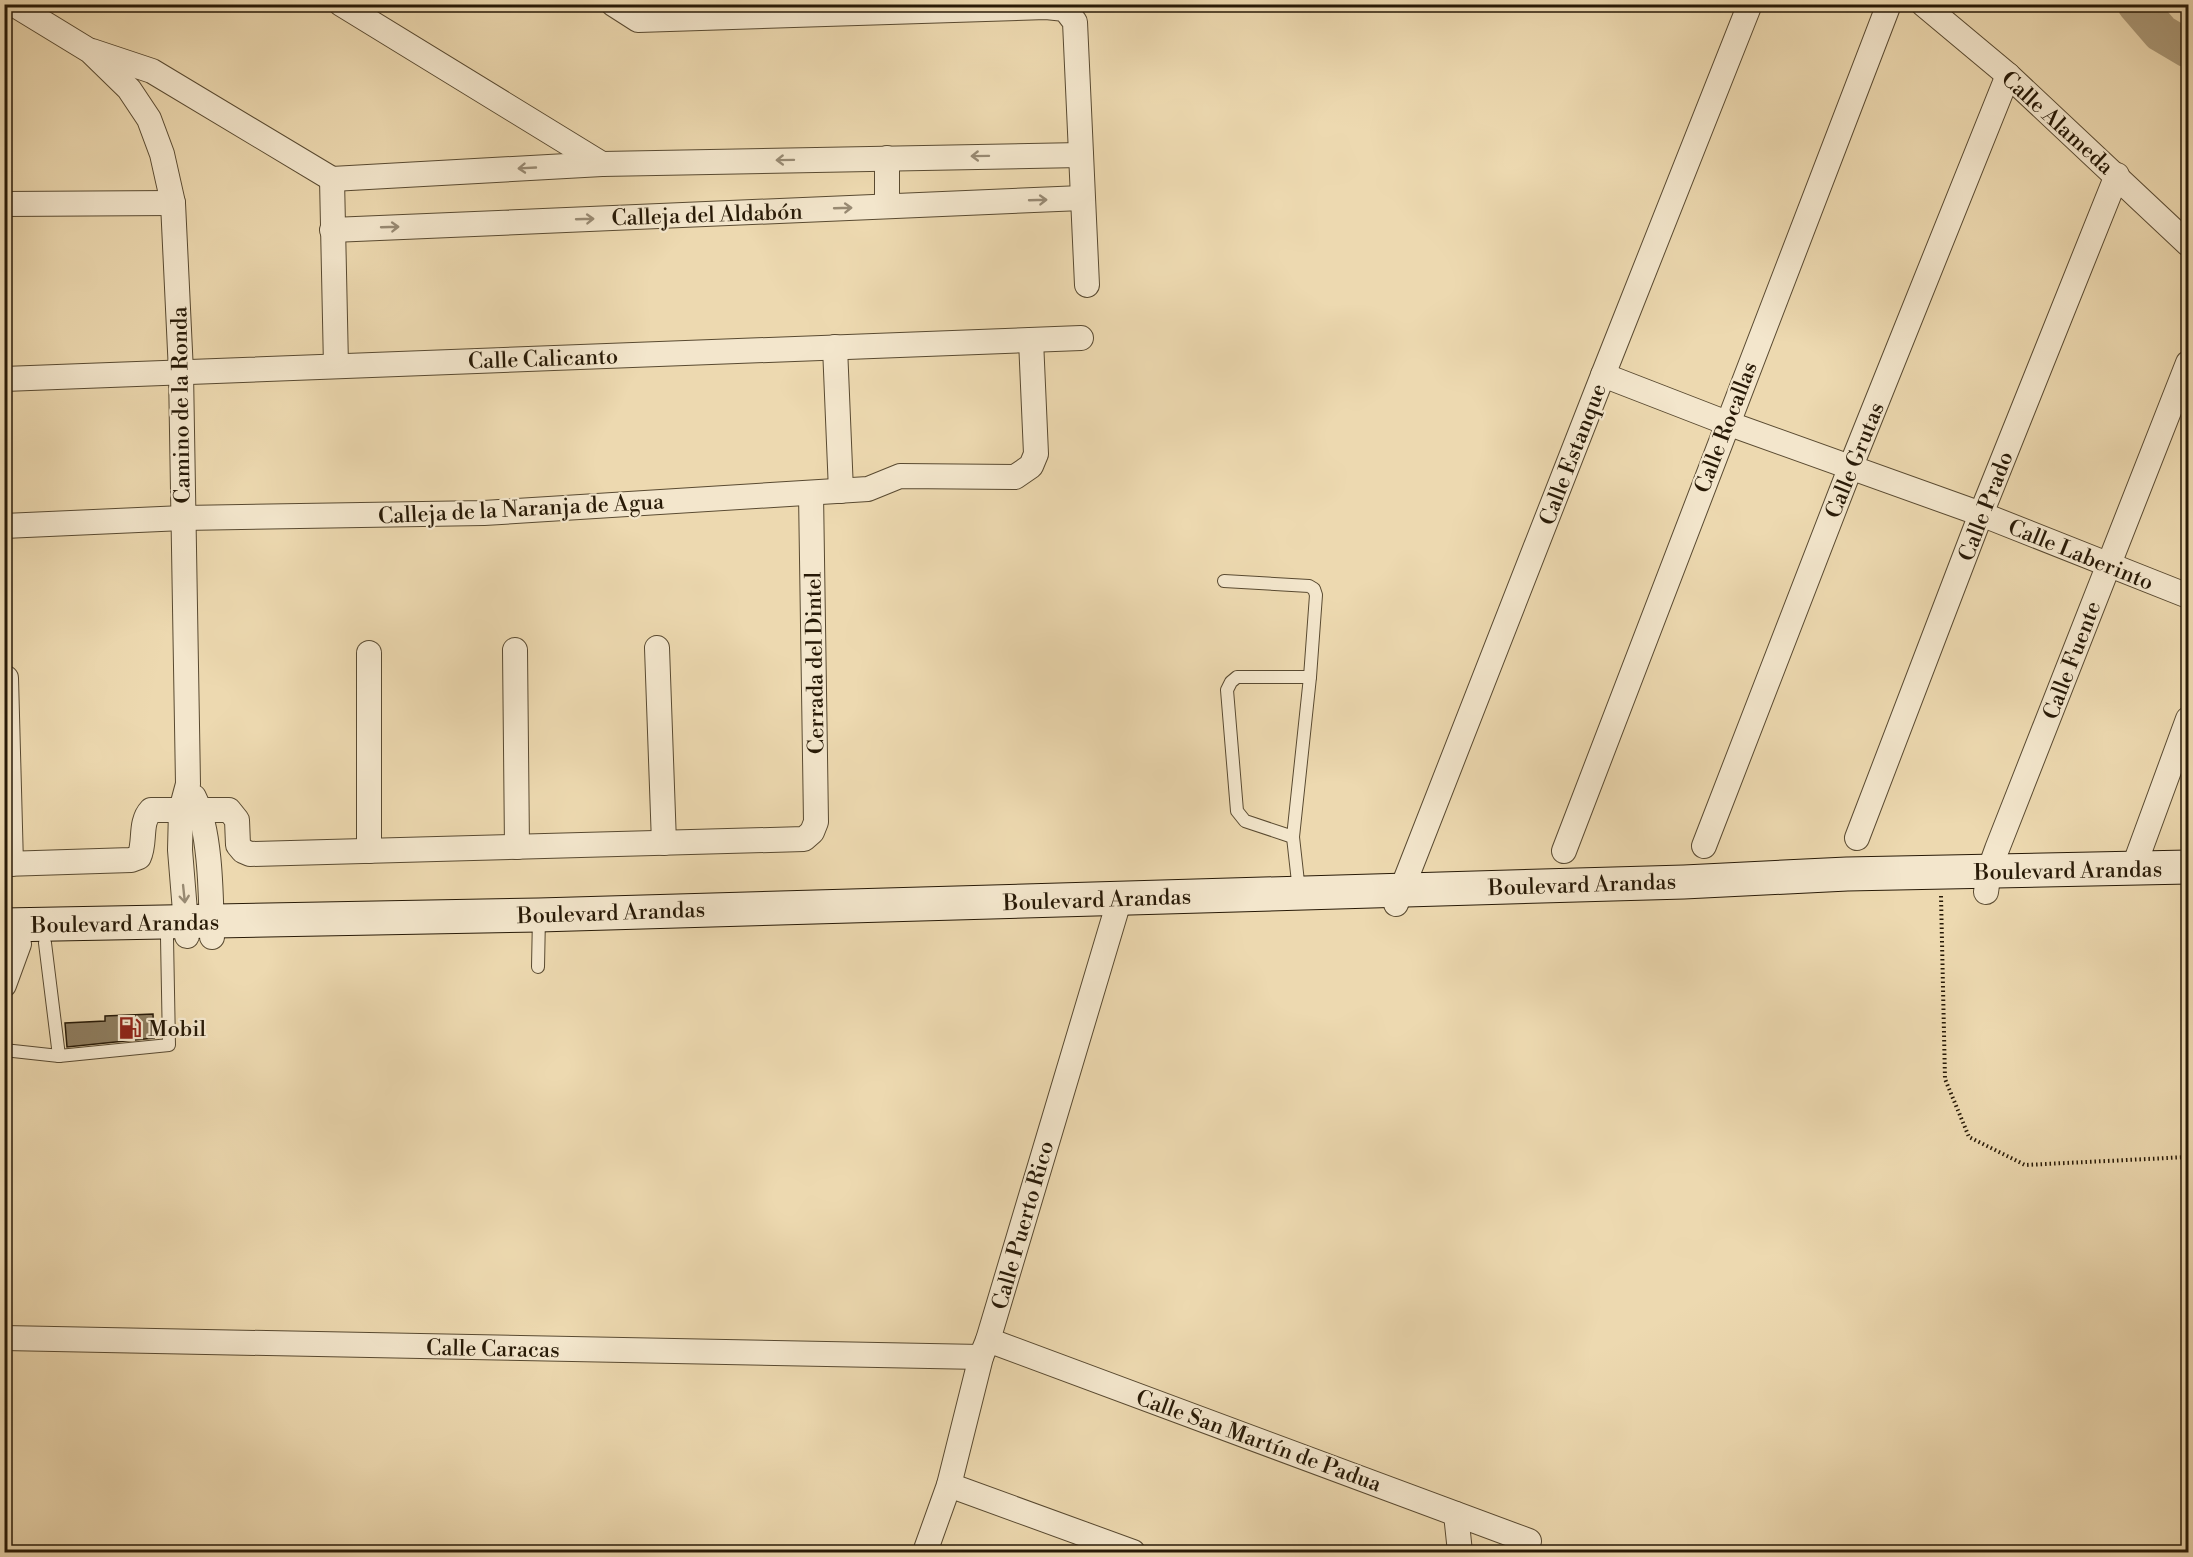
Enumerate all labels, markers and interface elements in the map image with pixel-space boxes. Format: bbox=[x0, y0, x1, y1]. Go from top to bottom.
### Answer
street label: Calle Alameda bbox=[1995, 66, 2119, 181]
one-way arrow bbox=[971, 151, 991, 162]
one-way arrow bbox=[776, 154, 796, 166]
one-way arrow bbox=[518, 163, 538, 174]
one-way arrow bbox=[1027, 194, 1047, 205]
street label: Calleja del Aldabón bbox=[611, 199, 803, 232]
one-way arrow bbox=[832, 202, 852, 214]
one-way arrow bbox=[575, 213, 595, 225]
one-way arrow bbox=[380, 222, 400, 233]
street label: Camino de la Ronda bbox=[166, 305, 197, 504]
street label: Calle Calicanto bbox=[468, 343, 619, 376]
street label: Calle Rocallas bbox=[1689, 358, 1764, 497]
street label: Calle Estanque bbox=[1534, 380, 1613, 529]
street label: Calle Grutas bbox=[1820, 399, 1891, 523]
street label: Calle Prado bbox=[1953, 448, 2020, 565]
street label: Calleja de la Naranja de Agua bbox=[377, 488, 666, 530]
street label: Calle Laberinto bbox=[2004, 514, 2157, 597]
street label: Cerrada del Dintel bbox=[800, 571, 831, 754]
street label: Calle Fuente bbox=[2037, 597, 2107, 724]
street label: Boulevard Arandas bbox=[1973, 856, 2162, 887]
street label: Boulevard Arandas bbox=[1486, 869, 1677, 902]
one-way arrow bbox=[179, 883, 190, 903]
street label: Boulevard Arandas bbox=[1001, 884, 1192, 917]
street label: Boulevard Arandas bbox=[515, 897, 706, 930]
street label: Boulevard Arandas bbox=[30, 909, 219, 940]
fuel station icon: Mobil bbox=[117, 1015, 143, 1041]
place label: Mobil bbox=[148, 1016, 207, 1043]
street label: Calle Puerto Rico bbox=[986, 1138, 1060, 1313]
street label: Calle Caracas bbox=[426, 1335, 560, 1364]
street label: Calle San Martín de Padua bbox=[1132, 1384, 1386, 1499]

